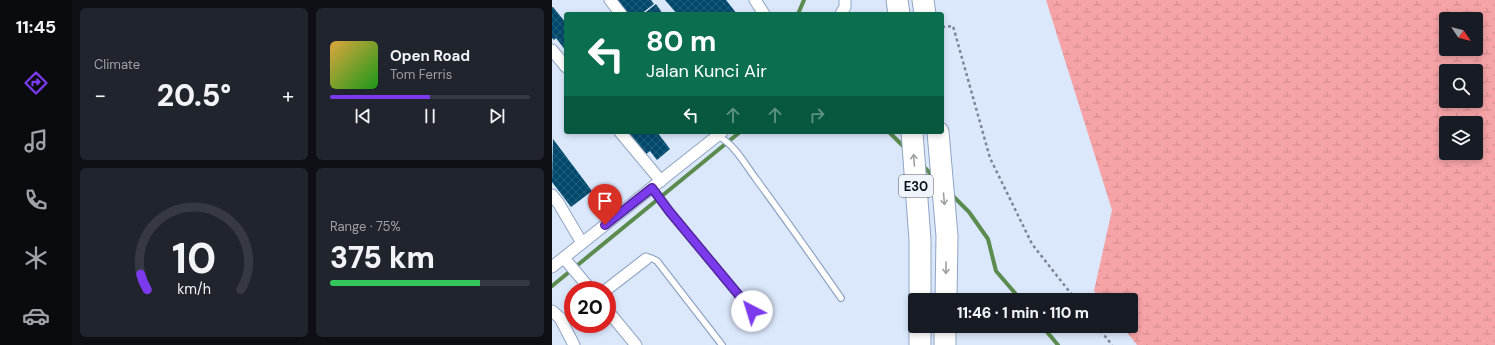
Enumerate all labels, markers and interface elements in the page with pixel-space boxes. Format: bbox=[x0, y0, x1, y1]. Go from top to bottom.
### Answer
north arrow bbox=[1439, 12, 1483, 56]
map controls bbox=[1439, 12, 1483, 160]
text: 11:45 bbox=[16, 15, 56, 39]
text: 80 m bbox=[646, 23, 716, 60]
icon: left bbox=[580, 28, 632, 80]
text: Open Road bbox=[390, 46, 470, 66]
text: Climate bbox=[94, 56, 140, 73]
text: Jalan Kunci Air bbox=[646, 59, 767, 83]
button: search bbox=[1439, 64, 1483, 108]
text: Tom Ferris bbox=[390, 66, 452, 83]
icon: directions bbox=[22, 69, 50, 97]
text: 20.5° bbox=[157, 76, 231, 115]
text: − bbox=[94, 81, 106, 110]
text: + bbox=[282, 81, 294, 110]
icon: left bbox=[680, 104, 702, 126]
icon: ahead bbox=[722, 104, 744, 126]
icon: ahead bbox=[764, 104, 786, 126]
icon: right bbox=[806, 104, 828, 126]
icon: previous bbox=[352, 105, 374, 127]
icon: pause bbox=[419, 105, 441, 127]
icon: next bbox=[486, 105, 508, 127]
button: layers bbox=[1439, 116, 1483, 160]
icon: music bbox=[22, 127, 50, 155]
one-way arrow bbox=[910, 154, 917, 167]
road number: E30 bbox=[899, 175, 933, 197]
pin bbox=[588, 184, 622, 225]
icon: phone bbox=[22, 186, 50, 214]
icon: arrive bbox=[594, 190, 616, 212]
one-way arrow bbox=[940, 192, 947, 205]
text: Range · 75% bbox=[330, 218, 401, 235]
text: 10 bbox=[172, 232, 216, 286]
text: 375 km bbox=[330, 238, 435, 277]
icon: climate bbox=[22, 244, 50, 272]
one-way arrow bbox=[942, 261, 950, 274]
text: km/h bbox=[177, 280, 211, 298]
speed limit sign: 20 bbox=[564, 281, 616, 333]
position arrow bbox=[731, 290, 773, 332]
icon: car bbox=[22, 302, 50, 330]
text: 11:46 · 1 min · 110 m bbox=[957, 303, 1089, 323]

